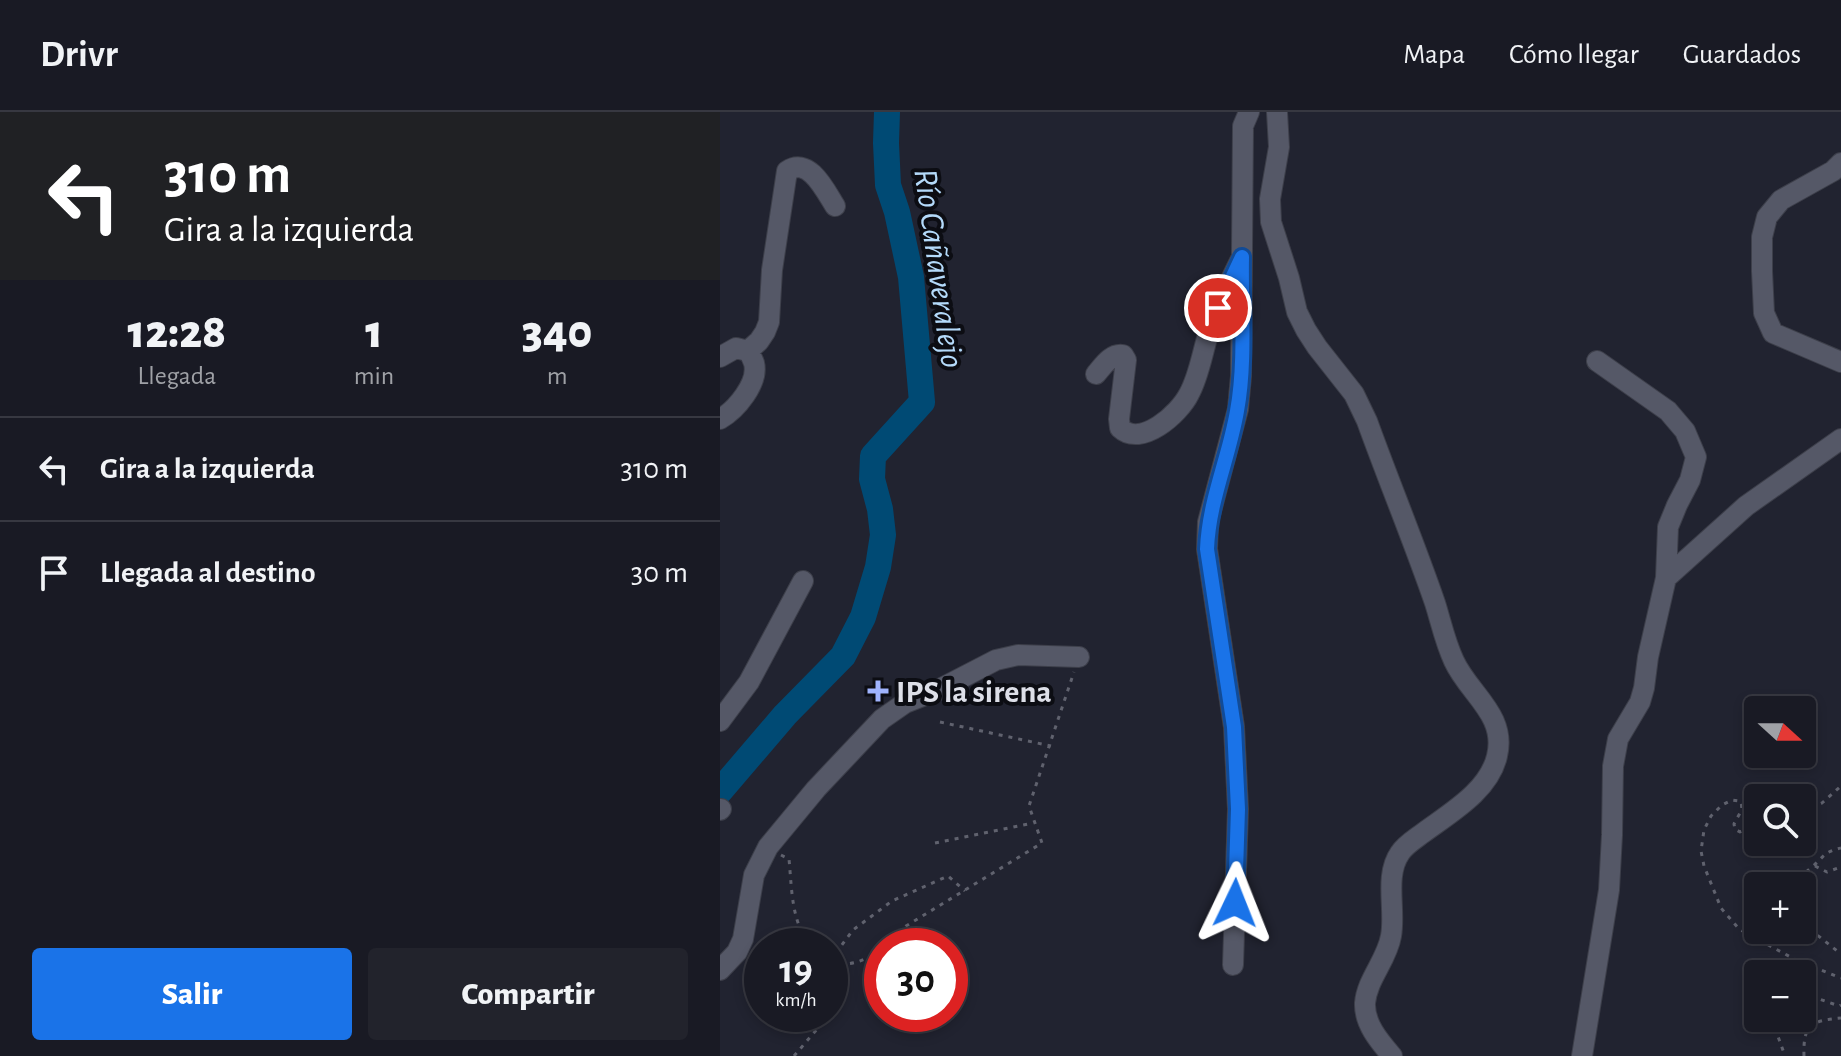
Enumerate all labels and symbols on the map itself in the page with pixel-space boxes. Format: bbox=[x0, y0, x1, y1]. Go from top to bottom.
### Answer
water label: Río Cañaveralejo bbox=[907, 166, 969, 370]
pin bbox=[1184, 274, 1252, 342]
place label: IPS la sirena bbox=[896, 676, 1052, 708]
marker: IPS la sirena bbox=[867, 680, 889, 702]
north arrow bbox=[1744, 696, 1816, 768]
position arrow bbox=[1193, 861, 1277, 945]
speed limit sign: 30 bbox=[864, 928, 968, 1032]

